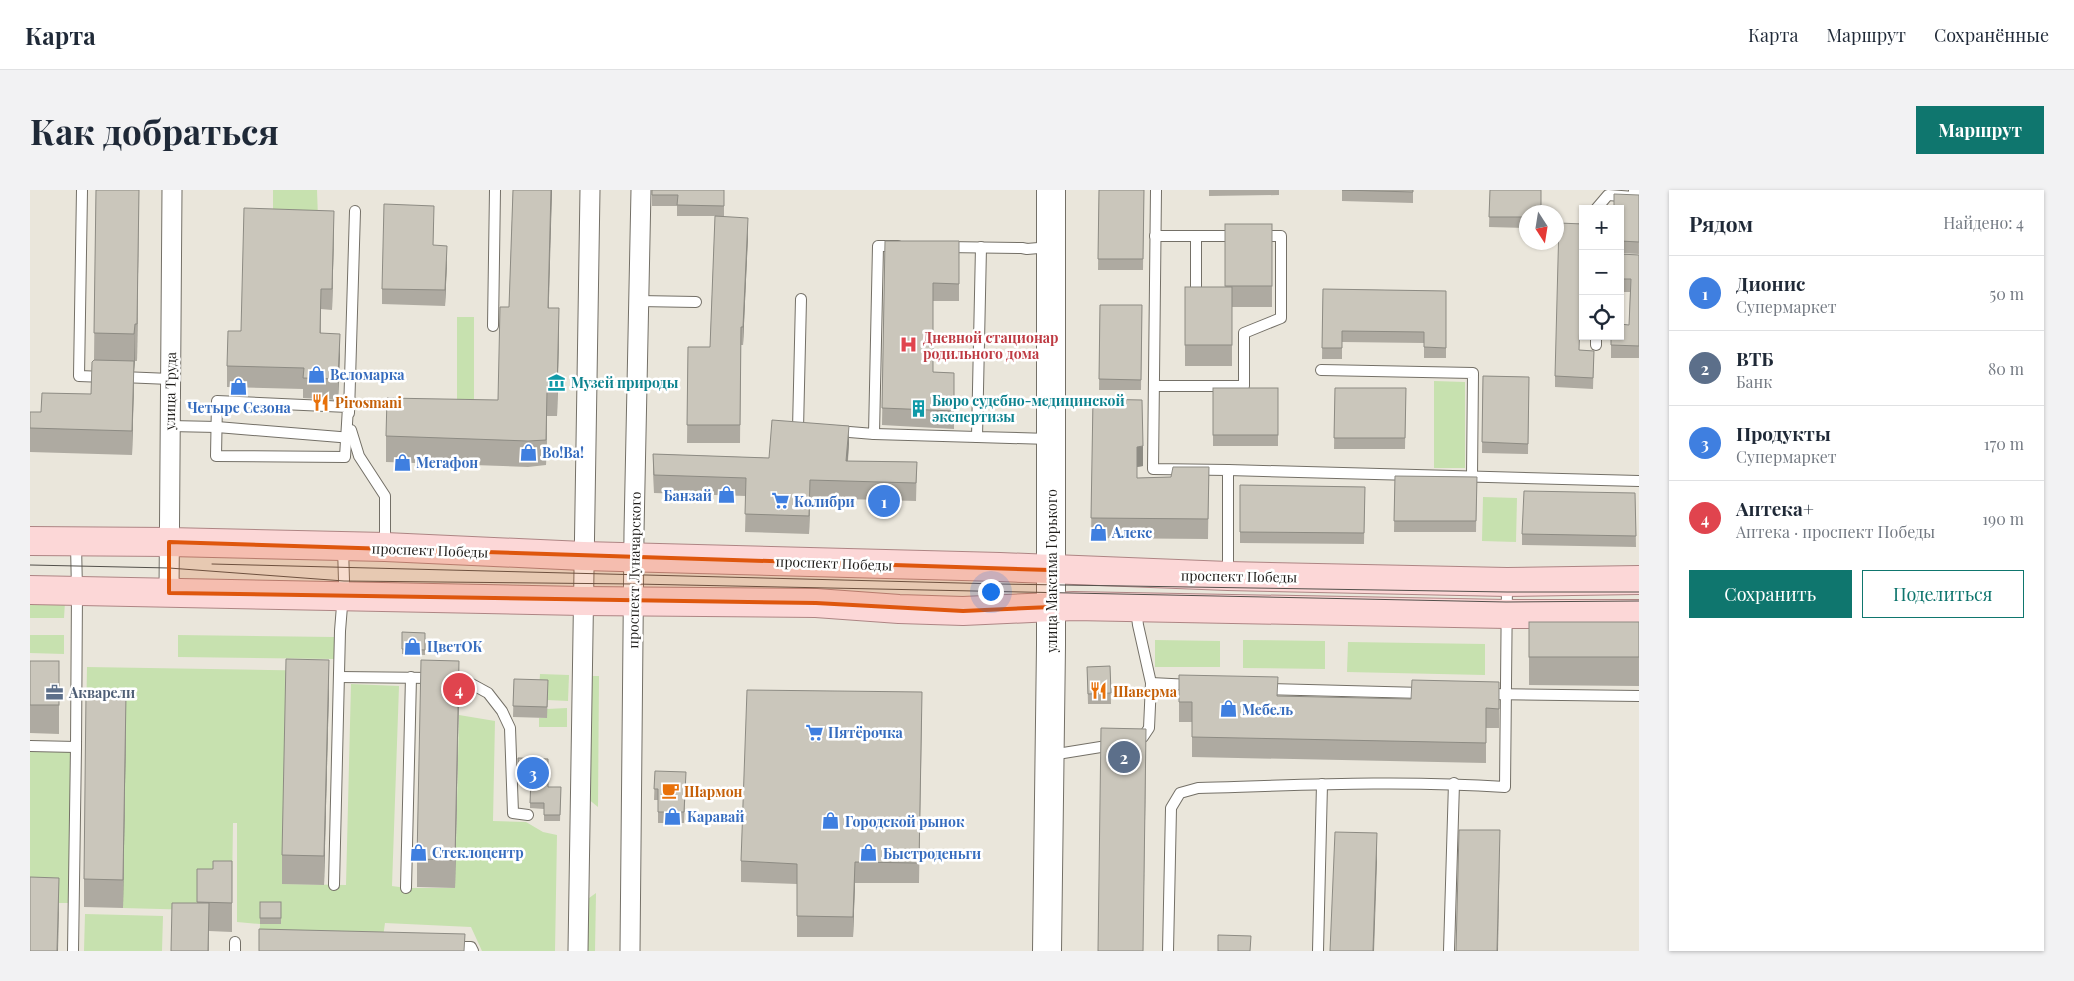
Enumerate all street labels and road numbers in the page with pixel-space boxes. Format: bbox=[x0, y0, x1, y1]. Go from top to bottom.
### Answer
street label: улица Труда bbox=[160, 352, 180, 431]
street label: улица Максима Горького bbox=[1042, 489, 1061, 654]
street label: проспект Луначарского bbox=[623, 491, 645, 649]
street label: проспект Победы bbox=[371, 538, 489, 562]
street label: проспект Победы bbox=[775, 551, 893, 575]
street label: проспект Победы bbox=[1181, 565, 1298, 587]

